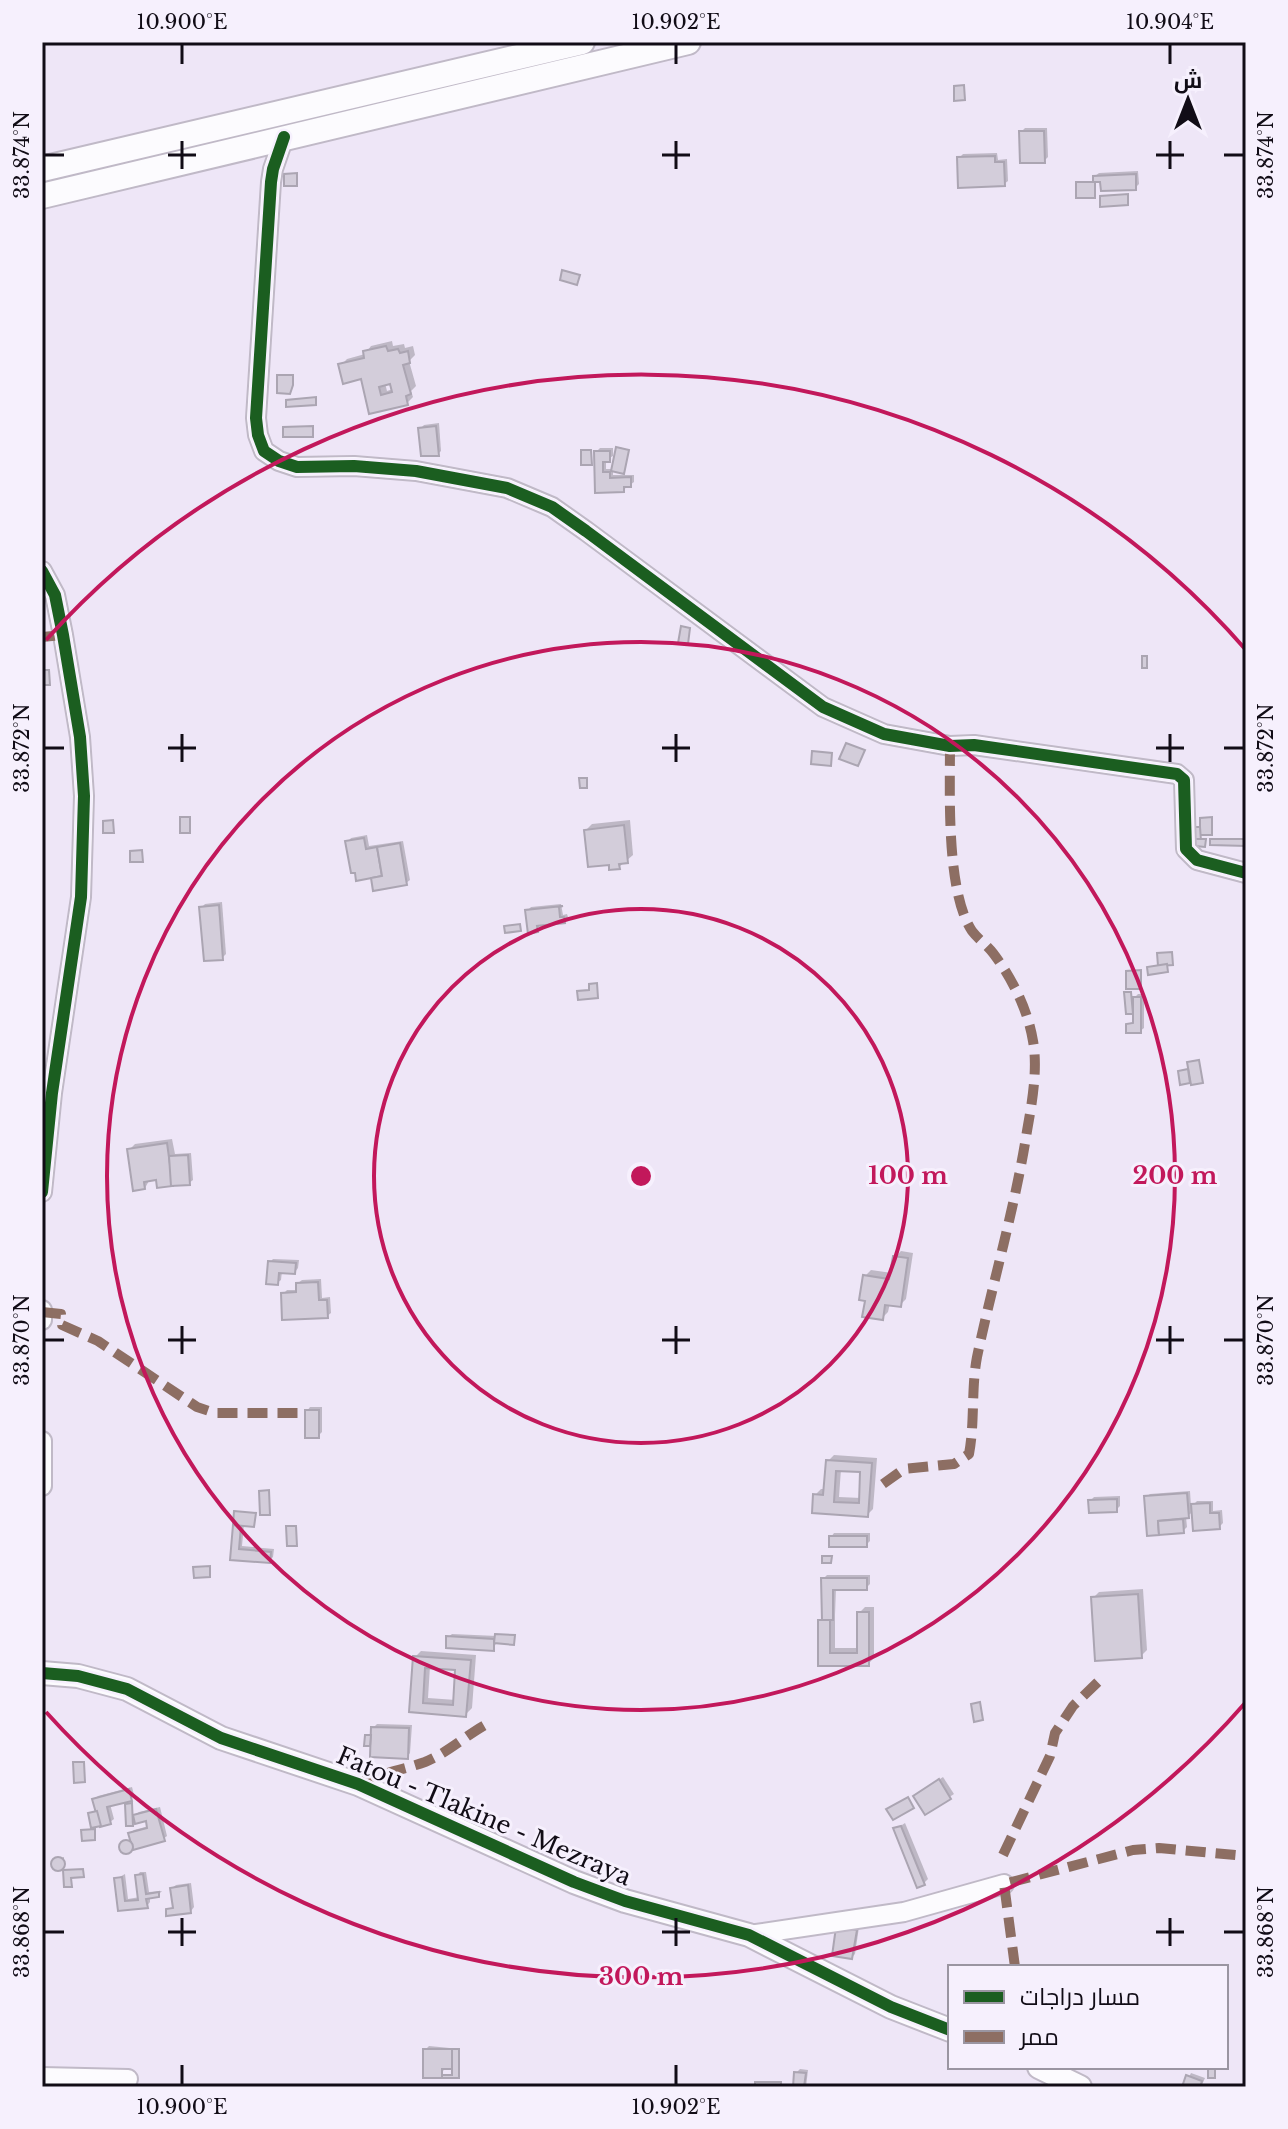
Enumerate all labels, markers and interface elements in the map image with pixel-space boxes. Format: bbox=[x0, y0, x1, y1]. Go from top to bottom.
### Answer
text: 10.900°E bbox=[137, 10, 227, 34]
text: 10.902°E bbox=[632, 10, 720, 34]
text: 10.904°E bbox=[1126, 10, 1214, 34]
north arrow bbox=[1148, 60, 1228, 140]
text: ش bbox=[1174, 67, 1202, 94]
text: 33.874°N bbox=[10, 111, 34, 199]
text: 33.874°N bbox=[1254, 111, 1278, 199]
text: 33.872°N bbox=[10, 703, 34, 793]
text: 33.872°N bbox=[1254, 703, 1278, 793]
text: 100 m bbox=[868, 1161, 948, 1190]
text: 200 m bbox=[1133, 1161, 1218, 1190]
centre of rings bbox=[627, 1162, 655, 1190]
text: 33.870°N bbox=[10, 1294, 34, 1386]
text: 33.870°N bbox=[1254, 1294, 1278, 1386]
street label: Fatou - Tlakine - Mezraya bbox=[332, 1741, 636, 1892]
text: 33.868°N bbox=[10, 1886, 34, 1978]
text: 33.868°N bbox=[1254, 1886, 1278, 1978]
text: 300 m bbox=[599, 1962, 684, 1991]
legend bbox=[948, 1965, 1228, 2069]
text: مسار دراجات bbox=[1020, 1982, 1140, 2011]
text: ممر bbox=[1018, 2022, 1059, 2051]
text: 10.900°E bbox=[137, 2095, 227, 2119]
text: 10.902°E bbox=[632, 2095, 720, 2119]

